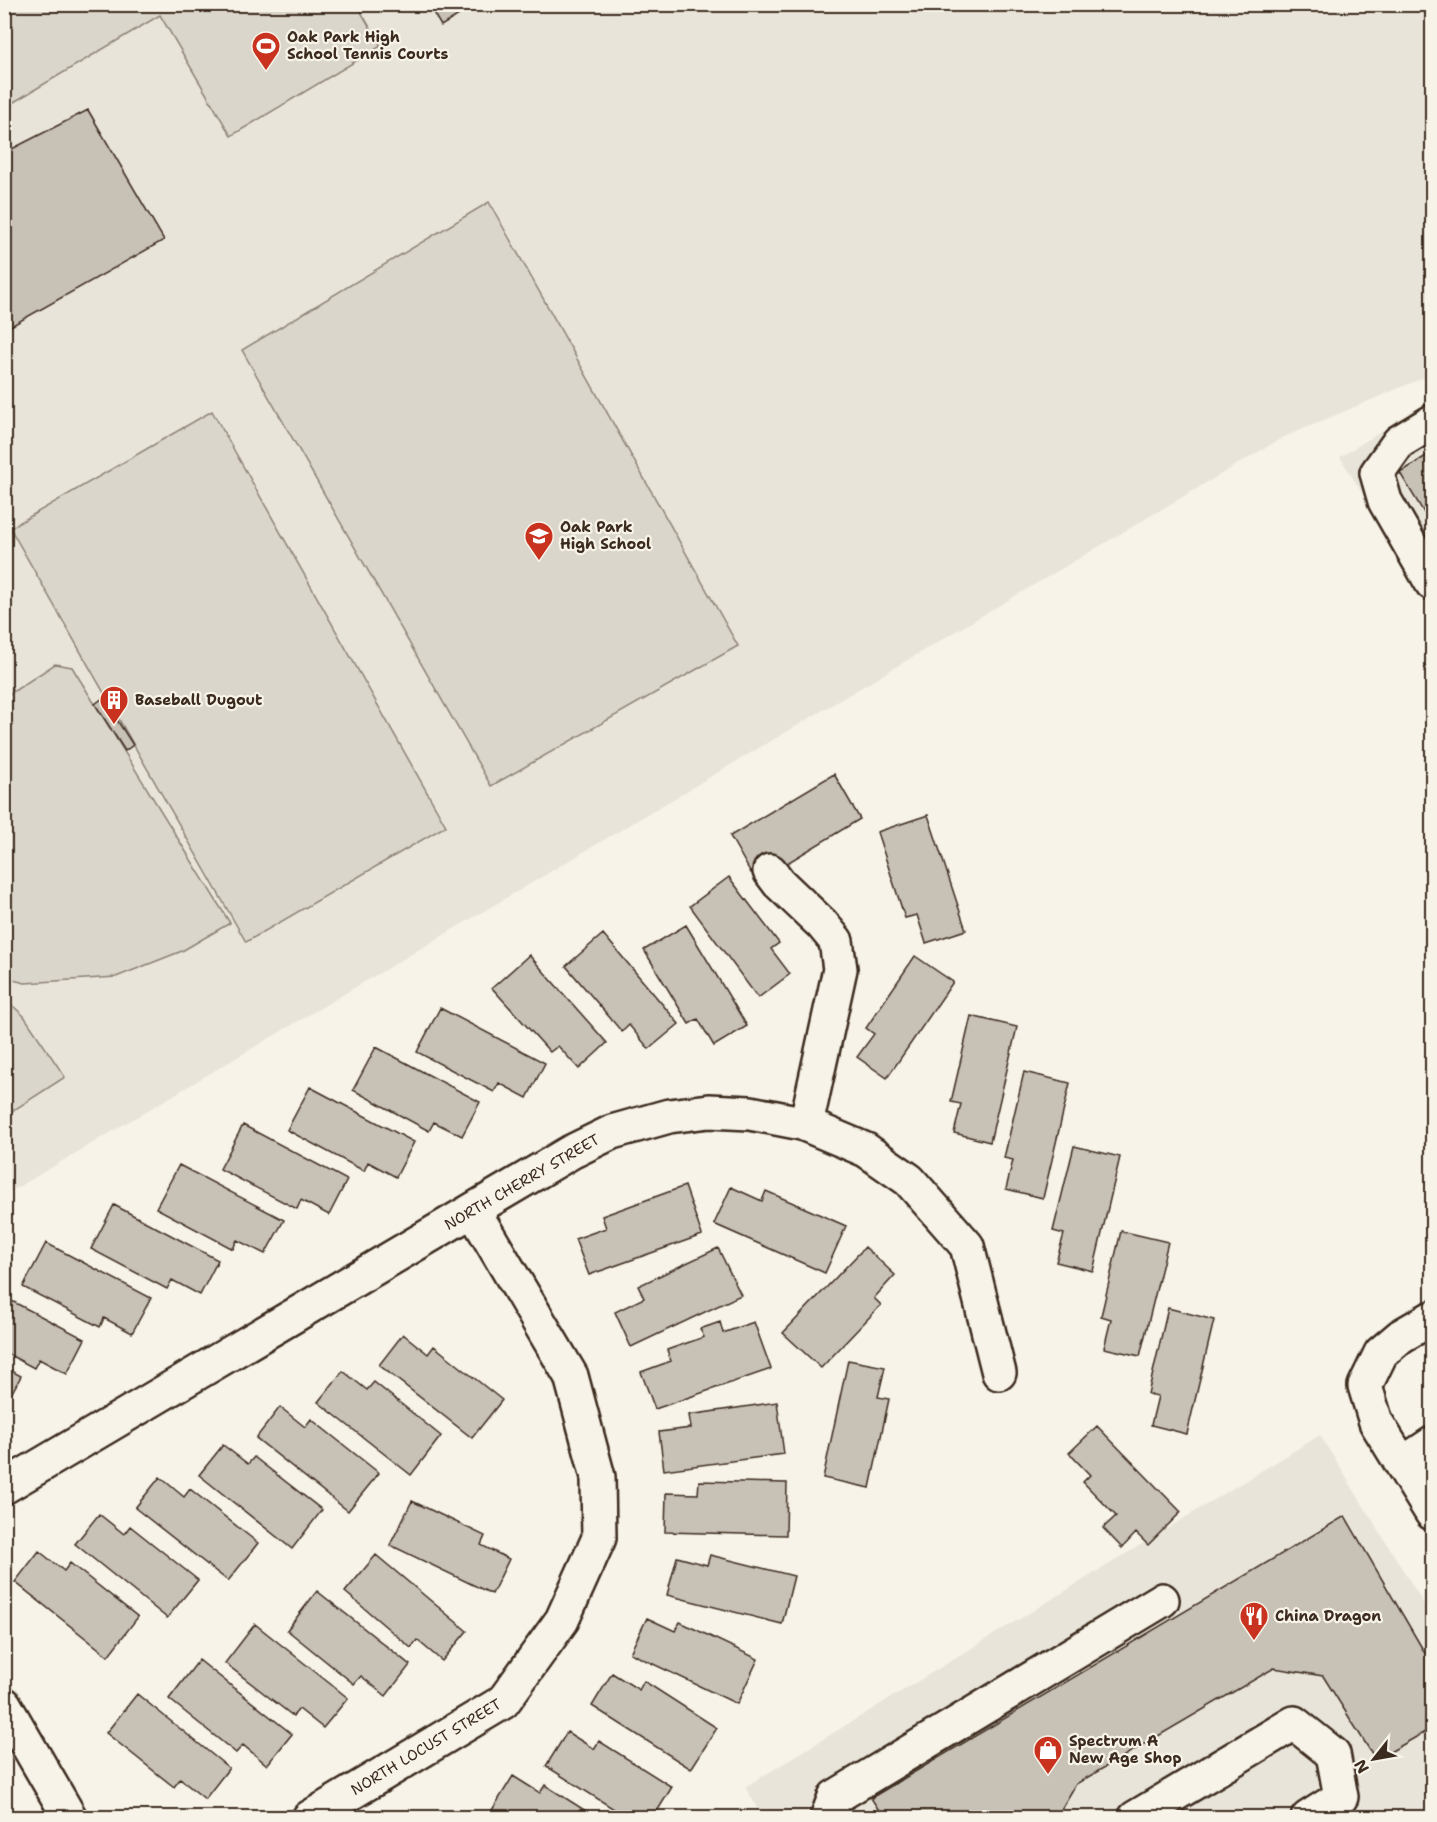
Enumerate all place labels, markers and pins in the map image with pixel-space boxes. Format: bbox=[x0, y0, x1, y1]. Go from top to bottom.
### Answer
place label: Oak Park High School Tennis Courts bbox=[287, 27, 449, 64]
sports icon: Oak Park High School Tennis Courts bbox=[250, 30, 282, 72]
place label: Oak Park High School bbox=[560, 517, 651, 554]
school or university icon: Oak Park High School bbox=[523, 520, 555, 562]
building icon: Baseball Dugout bbox=[98, 684, 130, 726]
place label: Baseball Dugout bbox=[135, 690, 262, 710]
restaurant icon: China Dragon bbox=[1238, 1600, 1270, 1642]
place label: China Dragon bbox=[1275, 1606, 1381, 1626]
place label: Spectrum A New Age Shop bbox=[1069, 1731, 1181, 1768]
shop icon: Spectrum A New Age Shop bbox=[1032, 1734, 1064, 1776]

